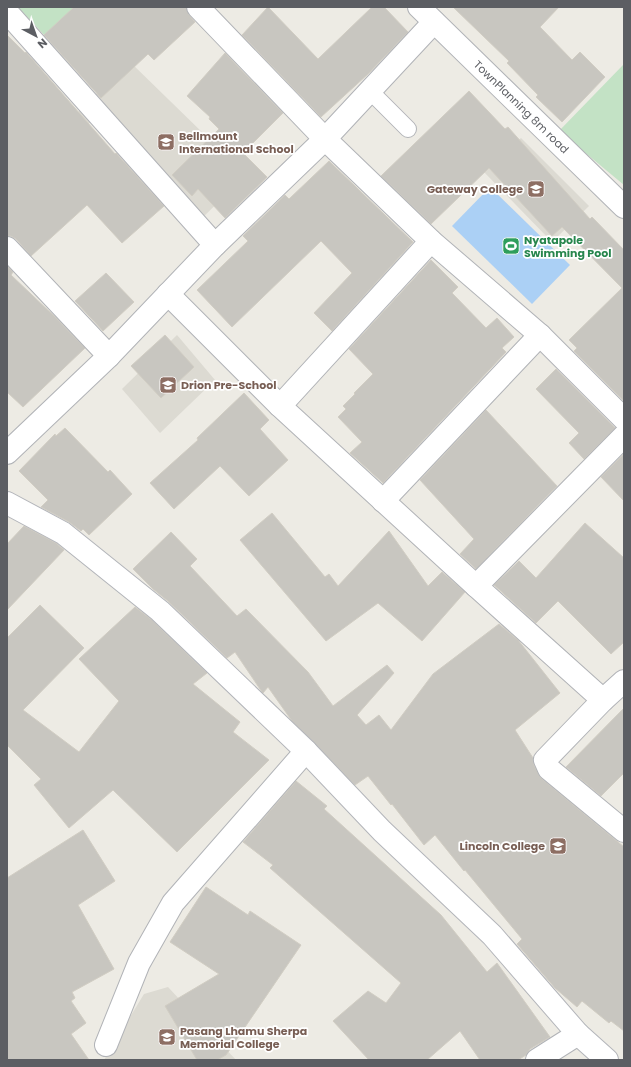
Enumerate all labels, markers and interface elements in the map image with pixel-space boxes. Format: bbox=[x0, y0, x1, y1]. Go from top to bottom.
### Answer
north arrow bbox=[16, 16, 56, 56]
text: N bbox=[34, 35, 51, 52]
street label: TownPlanning 8m road bbox=[470, 57, 572, 157]
place label: Bellmount International School bbox=[179, 128, 294, 157]
school or university icon: Bellmount International School bbox=[156, 132, 176, 152]
school or university icon: Gateway College bbox=[526, 179, 546, 199]
place label: Gateway College bbox=[427, 181, 523, 197]
place label: Nyatapole Swimming Pool bbox=[524, 232, 611, 261]
sports icon: Nyatapole Swimming Pool bbox=[501, 236, 521, 256]
school or university icon: Drion Pre-School bbox=[158, 375, 178, 395]
place label: Drion Pre-School bbox=[181, 377, 277, 393]
school or university icon: Lincoln College bbox=[548, 836, 568, 856]
place label: Lincoln College bbox=[460, 838, 545, 854]
place label: Pasang Lhamu Sherpa Memorial College bbox=[180, 1023, 307, 1052]
school or university icon: Pasang Lhamu Sherpa Memorial College bbox=[157, 1027, 177, 1047]

